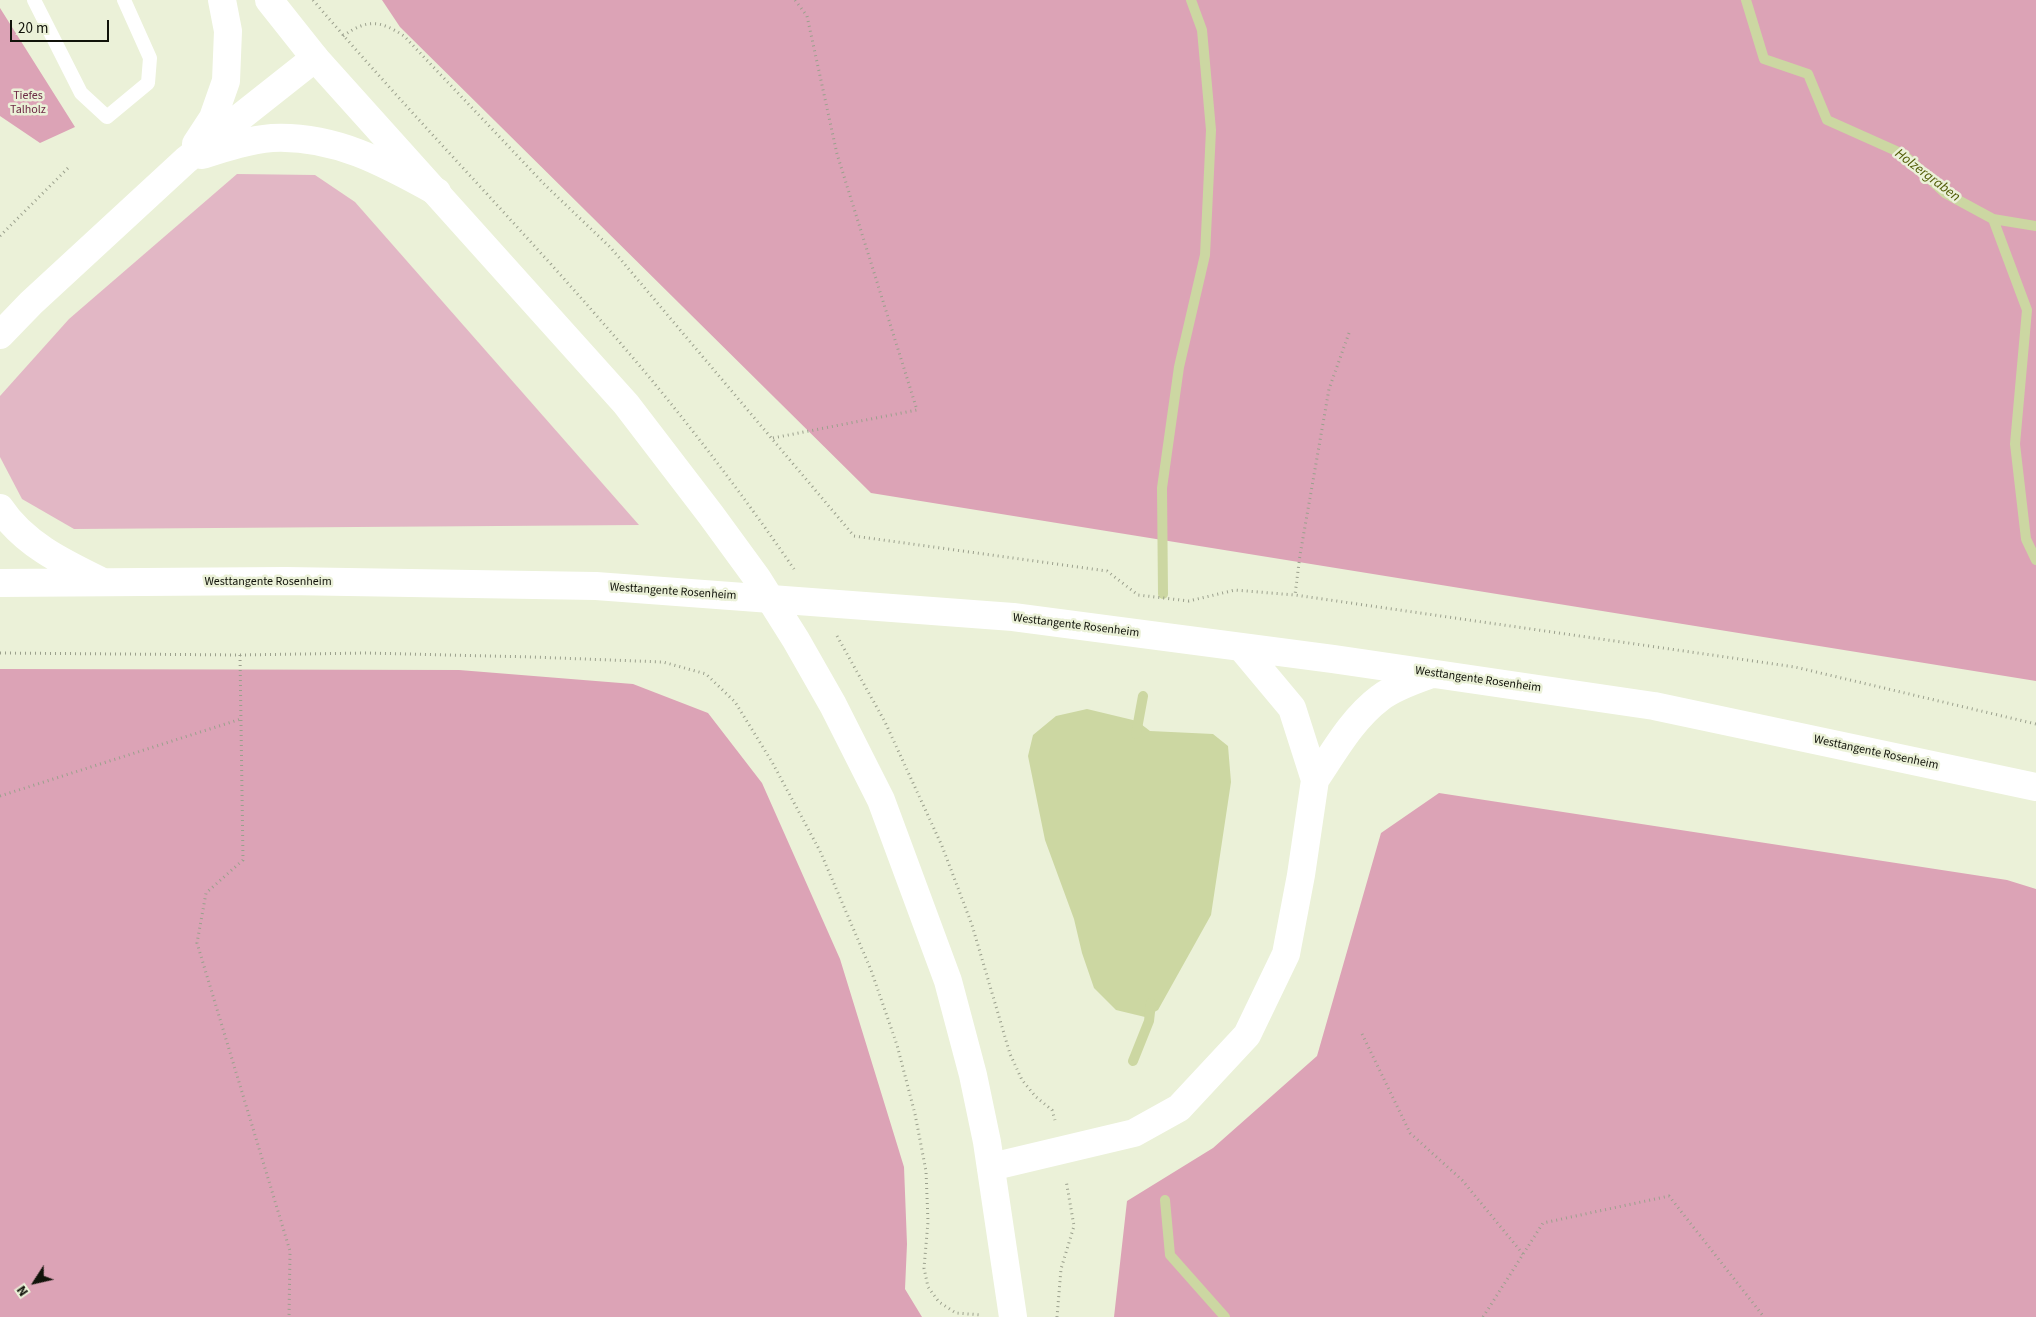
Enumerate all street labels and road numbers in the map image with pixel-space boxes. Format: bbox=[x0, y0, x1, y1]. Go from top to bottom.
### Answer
street label: Westtangente Rosenheim bbox=[204, 575, 332, 589]
street label: Westtangente Rosenheim bbox=[609, 580, 737, 604]
street label: Westtangente Rosenheim bbox=[1012, 611, 1140, 641]
street label: Westtangente Rosenheim bbox=[1414, 664, 1542, 696]
street label: Westtangente Rosenheim bbox=[1812, 733, 1940, 773]

